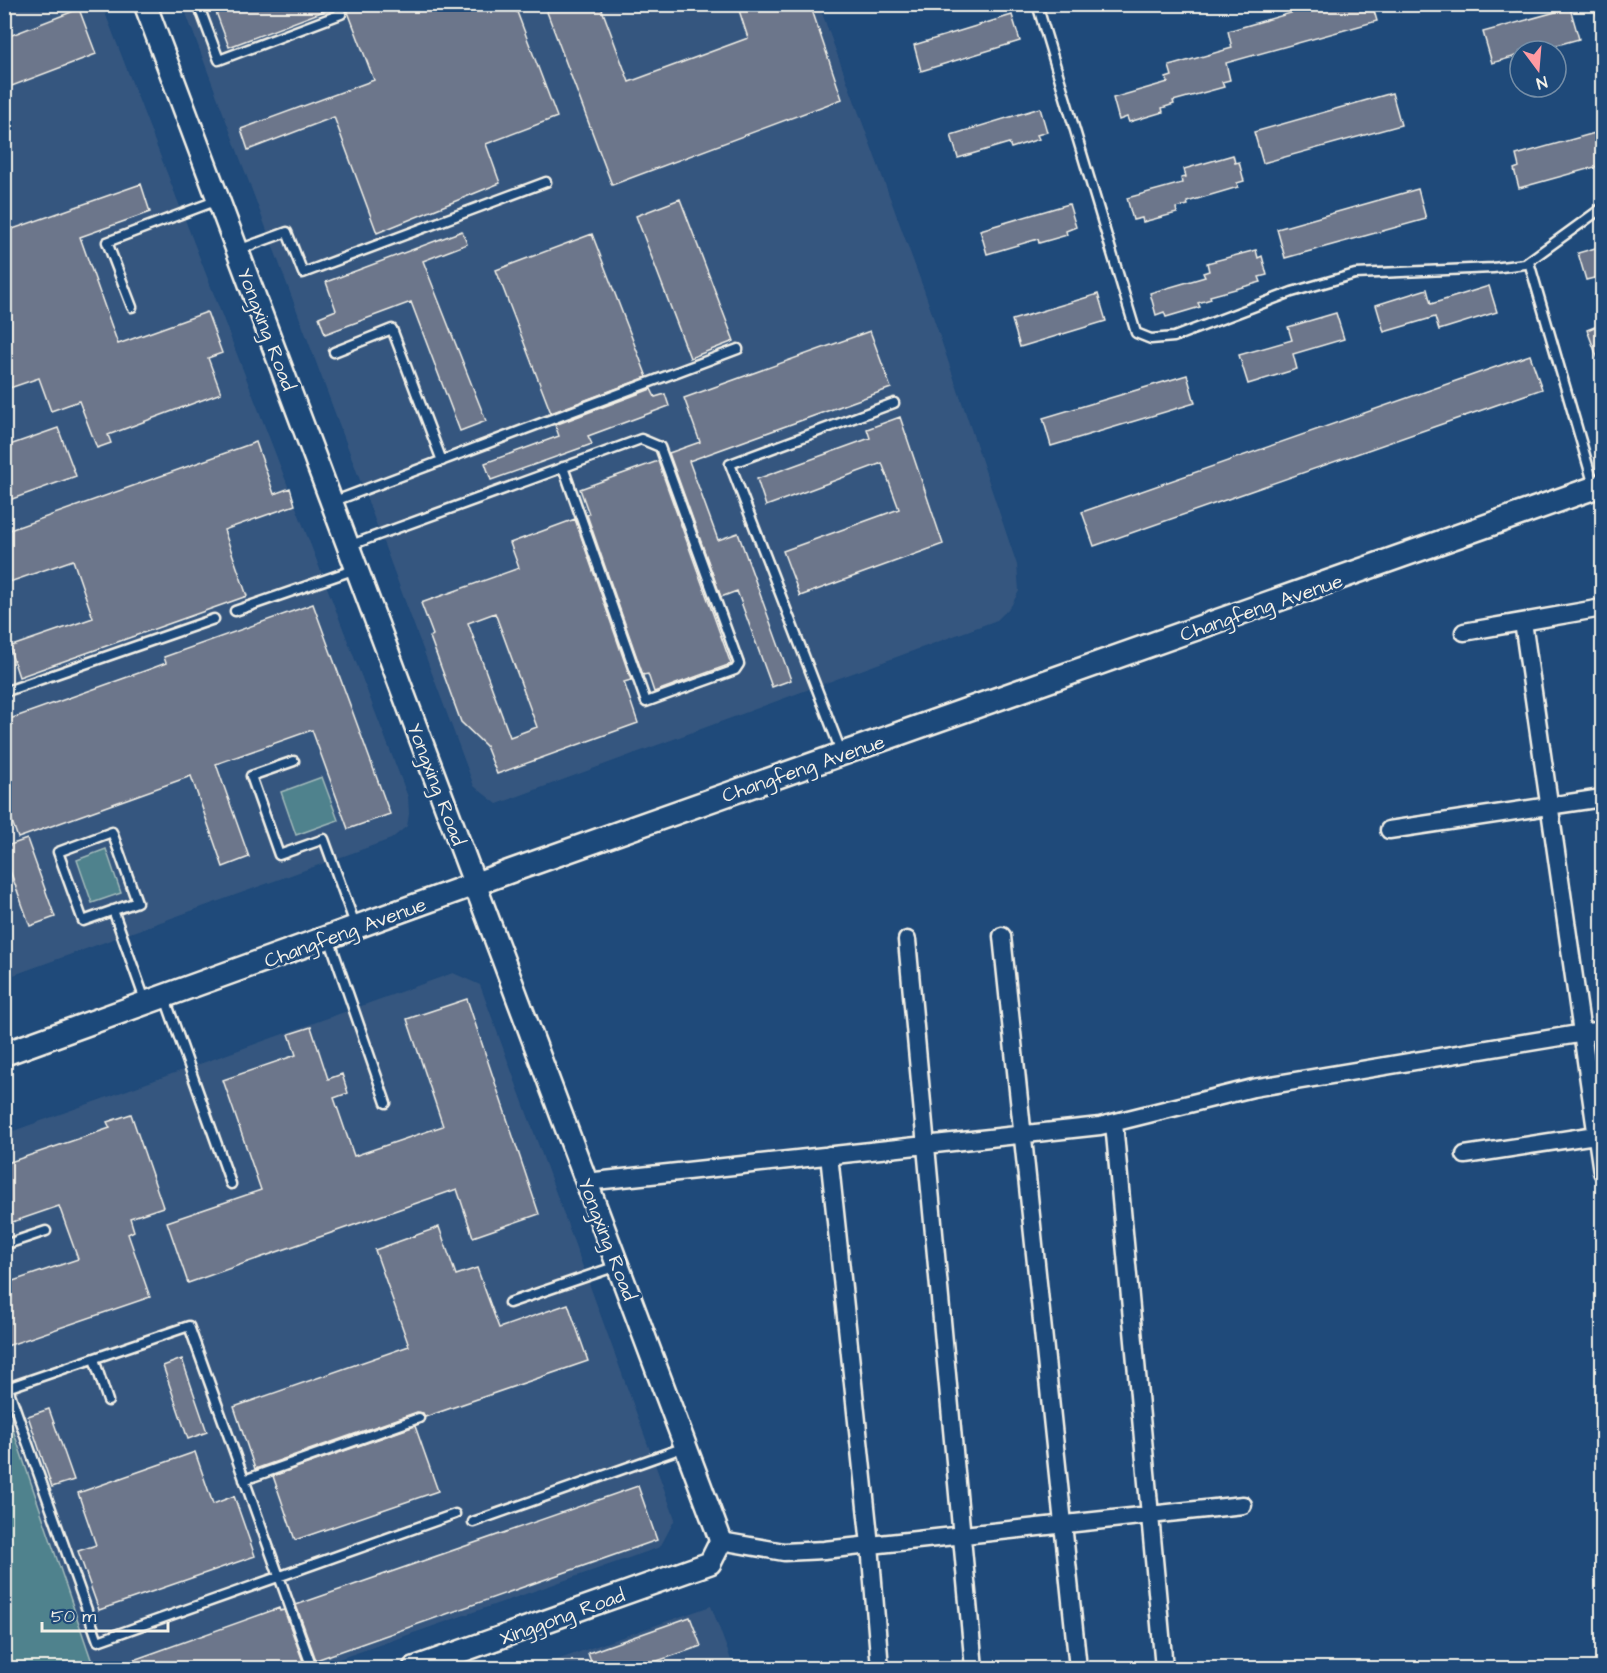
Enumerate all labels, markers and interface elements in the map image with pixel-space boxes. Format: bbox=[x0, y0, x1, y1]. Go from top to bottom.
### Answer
north arrow bbox=[1508, 39, 1568, 99]
text: N bbox=[1534, 71, 1550, 94]
street label: Yongxing Road bbox=[229, 264, 302, 395]
street label: Changfeng Avenue bbox=[1176, 567, 1347, 650]
street label: Yongxing Road bbox=[399, 719, 472, 850]
street label: Changfeng Avenue bbox=[718, 728, 889, 811]
street label: Changfeng Avenue bbox=[260, 891, 431, 976]
street label: Yongxing Road bbox=[570, 1174, 643, 1305]
street label: Xinggong Road bbox=[496, 1581, 629, 1653]
scale bar bbox=[42, 1595, 168, 1633]
text: 50 m bbox=[51, 1604, 96, 1629]

